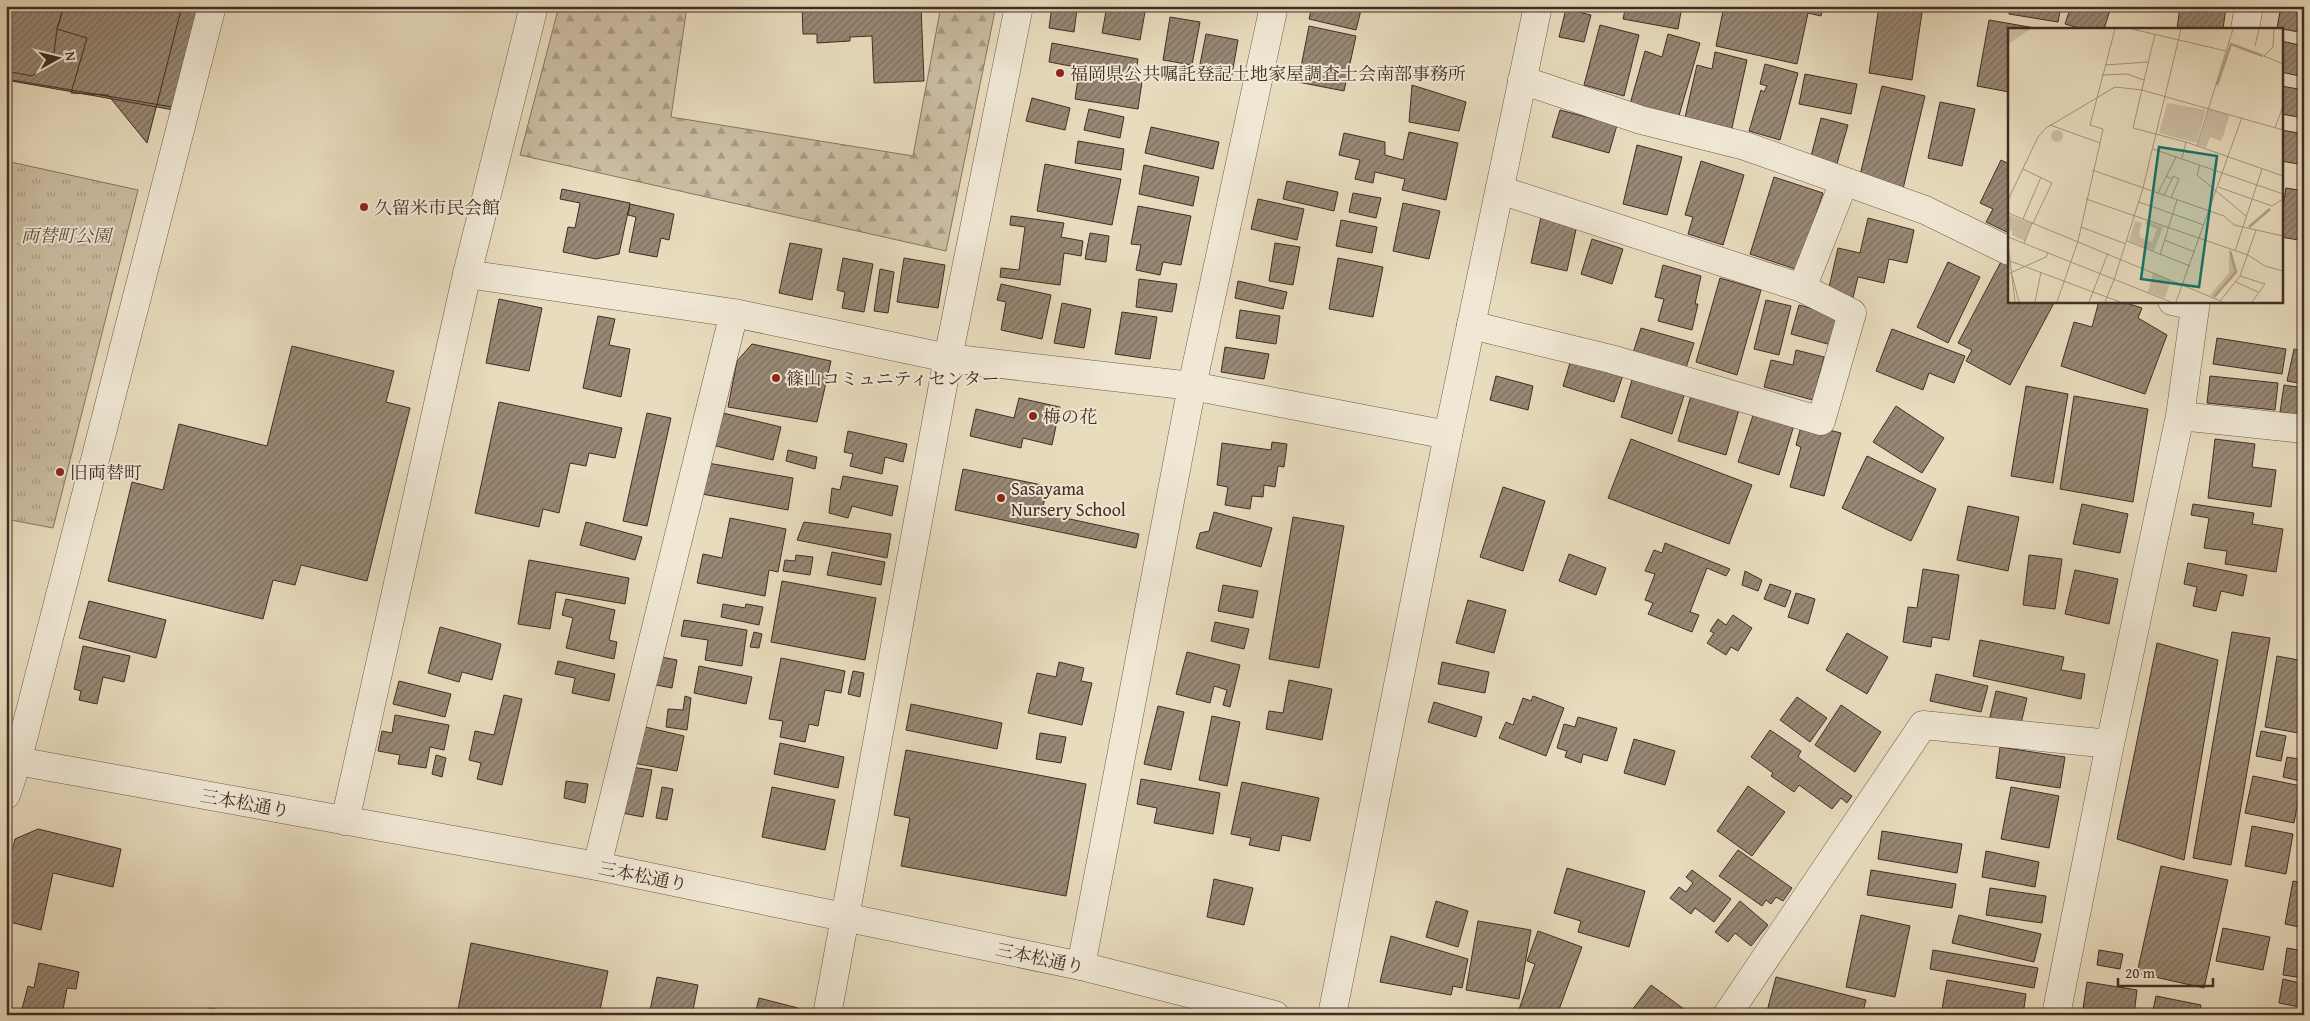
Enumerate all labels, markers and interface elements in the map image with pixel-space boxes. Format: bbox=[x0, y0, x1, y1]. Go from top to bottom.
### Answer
inset map bbox=[2008, 28, 2282, 302]
north arrow bbox=[32, 32, 82, 82]
text: N bbox=[60, 50, 82, 63]
place label: 福岡県公共嘱託登記土地家屋調査士会南部事務所 bbox=[1070, 60, 1466, 87]
marker: 福岡県公共嘱託登記土地家屋調査士会南部事務所 bbox=[1054, 67, 1066, 79]
place label: 久留米市民会館 bbox=[374, 194, 500, 221]
marker: 久留米市民会館 bbox=[358, 201, 370, 213]
park label: 両替町公園 bbox=[21, 222, 114, 249]
place label: 篠山コミュニティセンター bbox=[786, 365, 999, 392]
marker: 篠山コミュニティセンター bbox=[770, 372, 782, 384]
place label: 梅の花 bbox=[1043, 403, 1097, 430]
marker: 梅の花 bbox=[1027, 410, 1039, 422]
place label: 旧両替町 bbox=[70, 459, 142, 486]
marker: 旧両替町 bbox=[54, 466, 66, 478]
place label: Sasayama Nursery School bbox=[1011, 475, 1126, 523]
marker: Sasayama Nursery School bbox=[995, 492, 1007, 504]
street label: 三本松通り bbox=[198, 782, 292, 824]
street label: 三本松通り bbox=[596, 854, 690, 898]
street label: 三本松通り bbox=[993, 935, 1087, 981]
scale bar bbox=[2118, 956, 2212, 988]
text: 20 m bbox=[2125, 962, 2156, 983]

